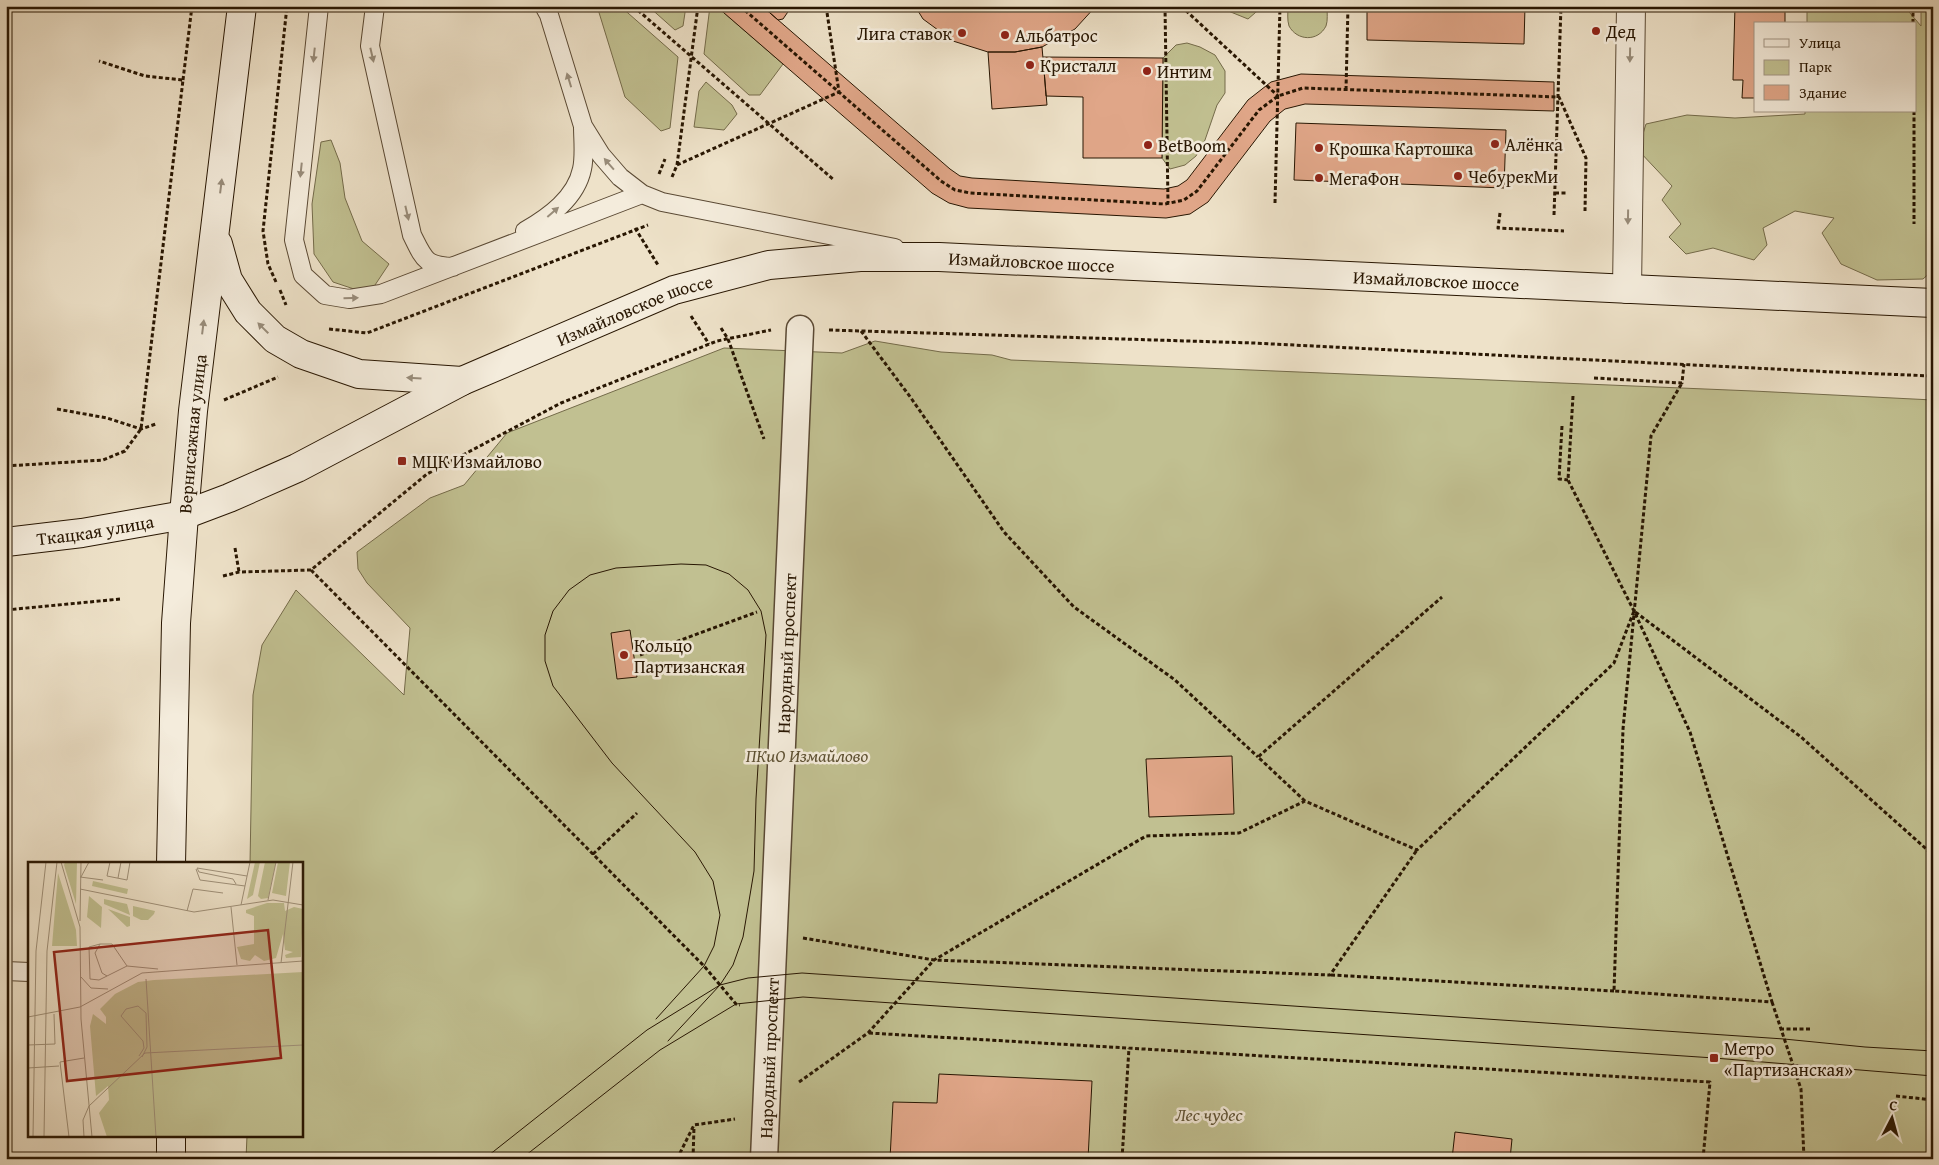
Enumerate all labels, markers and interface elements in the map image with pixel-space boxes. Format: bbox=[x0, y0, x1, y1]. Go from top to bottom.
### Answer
place label: Дед bbox=[1605, 18, 1636, 45]
place label: Лига ставок bbox=[857, 20, 953, 47]
place label: Альбатрос bbox=[1015, 22, 1098, 49]
legend bbox=[1754, 22, 1916, 112]
marker: Дед bbox=[1590, 25, 1602, 37]
marker: Лига ставок bbox=[956, 27, 968, 39]
marker: Альбатрос bbox=[999, 29, 1011, 41]
text: Улица bbox=[1799, 32, 1842, 53]
one-way arrow bbox=[310, 47, 318, 63]
one-way arrow bbox=[368, 47, 376, 62]
one-way arrow bbox=[1626, 47, 1634, 63]
place label: Кристалл bbox=[1040, 52, 1117, 79]
text: Парк bbox=[1799, 56, 1832, 77]
place label: Интим bbox=[1157, 58, 1212, 85]
marker: Кристалл bbox=[1024, 59, 1036, 71]
marker: Интим bbox=[1141, 65, 1153, 77]
one-way arrow bbox=[565, 72, 572, 87]
text: Здание bbox=[1799, 82, 1847, 103]
place label: Алёнка bbox=[1505, 131, 1563, 158]
place label: BetBoom bbox=[1158, 132, 1227, 159]
place label: Крошка Картошка bbox=[1329, 135, 1474, 162]
marker: Алёнка bbox=[1489, 138, 1501, 150]
marker: BetBoom bbox=[1142, 139, 1154, 151]
marker: Крошка Картошка bbox=[1313, 142, 1325, 154]
one-way arrow bbox=[603, 157, 614, 170]
one-way arrow bbox=[297, 163, 305, 179]
place label: ЧебурекМи bbox=[1468, 163, 1559, 190]
place label: МегаФон bbox=[1329, 165, 1399, 192]
marker: ЧебурекМи bbox=[1452, 170, 1464, 182]
marker: МегаФон bbox=[1313, 172, 1325, 184]
one-way arrow bbox=[217, 178, 225, 194]
one-way arrow bbox=[403, 206, 411, 221]
one-way arrow bbox=[546, 206, 558, 218]
one-way arrow bbox=[1624, 210, 1632, 226]
street label: Измайловское шоссе bbox=[948, 244, 1115, 279]
street label: Измайловское шоссе bbox=[1352, 263, 1520, 297]
street label: Измайловское шоссе bbox=[552, 267, 715, 352]
one-way arrow bbox=[343, 293, 359, 301]
one-way arrow bbox=[199, 319, 207, 335]
one-way arrow bbox=[258, 322, 270, 334]
street label: Вернисажная улица bbox=[171, 352, 213, 515]
one-way arrow bbox=[405, 373, 421, 381]
place label: МЦК Измайлово bbox=[412, 448, 542, 475]
marker: МЦК Измайлово bbox=[396, 455, 408, 467]
street label: Ткацкая улица bbox=[35, 507, 156, 552]
street label: Народный проспект bbox=[769, 572, 803, 734]
place label: Кольцо Партизанская bbox=[634, 632, 745, 680]
marker: Кольцо Партизанская bbox=[618, 649, 630, 661]
park label: ПКиО Измайлово bbox=[746, 742, 869, 769]
inset map bbox=[28, 862, 302, 1138]
street label: Народный проспект bbox=[751, 977, 785, 1139]
place label: Метро «Партизанская» bbox=[1724, 1035, 1853, 1083]
marker: Метро «Партизанская» bbox=[1708, 1052, 1720, 1064]
north arrow bbox=[1866, 1092, 1916, 1142]
text: С bbox=[1888, 1095, 1898, 1115]
park label: Лес чудес bbox=[1175, 1101, 1244, 1128]

